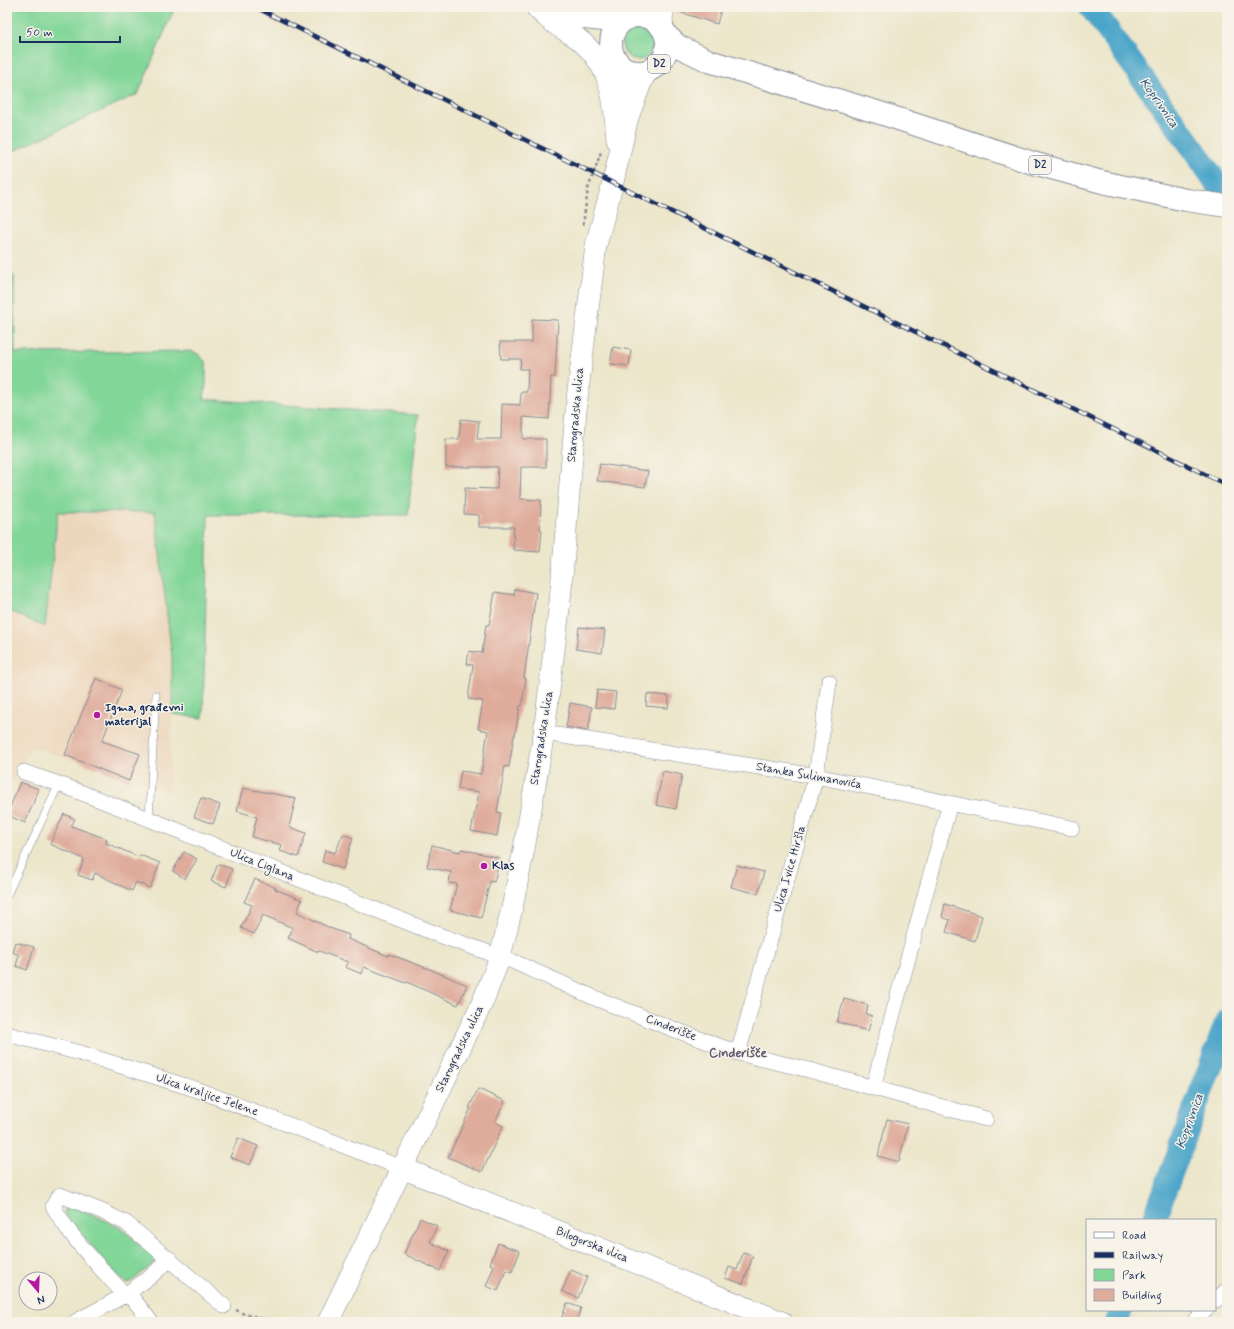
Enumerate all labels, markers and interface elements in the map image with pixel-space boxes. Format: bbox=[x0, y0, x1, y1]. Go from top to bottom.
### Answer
scale bar bbox=[20, 18, 120, 44]
text: 50 m bbox=[26, 25, 53, 41]
road number: D2 bbox=[648, 55, 670, 73]
water label: Koprivnica bbox=[1136, 75, 1183, 132]
road number: D2 bbox=[1029, 156, 1051, 174]
street label: Starogradska ulica bbox=[564, 367, 588, 463]
street label: Starogradska ulica bbox=[527, 690, 557, 786]
place label: Igma, građevni materijal bbox=[105, 700, 184, 730]
marker: Igma, građevni materijal bbox=[92, 710, 102, 720]
street label: Stanka Sulimanovića bbox=[755, 759, 863, 793]
street label: Ulica Ivice Hiršla bbox=[770, 824, 810, 914]
street label: Ulica Ciglana bbox=[227, 845, 297, 885]
place label: Klas bbox=[492, 858, 515, 874]
marker: Klas bbox=[479, 861, 489, 871]
street label: Starogradska ulica bbox=[432, 1003, 488, 1095]
street label: Cinderišče bbox=[643, 1011, 699, 1045]
district label: Cinderišče bbox=[709, 1045, 767, 1062]
street label: Ulica kraljice Jelene bbox=[154, 1070, 261, 1120]
water label: Koprivnica bbox=[1172, 1091, 1208, 1151]
legend bbox=[1086, 1219, 1216, 1311]
street label: Bilogorska ulica bbox=[553, 1223, 631, 1267]
text: Road bbox=[1122, 1228, 1146, 1244]
text: Railway bbox=[1122, 1248, 1164, 1264]
text: Park bbox=[1122, 1268, 1146, 1284]
north arrow bbox=[18, 1271, 58, 1311]
text: Building bbox=[1122, 1288, 1162, 1305]
text: N bbox=[35, 1292, 47, 1307]

